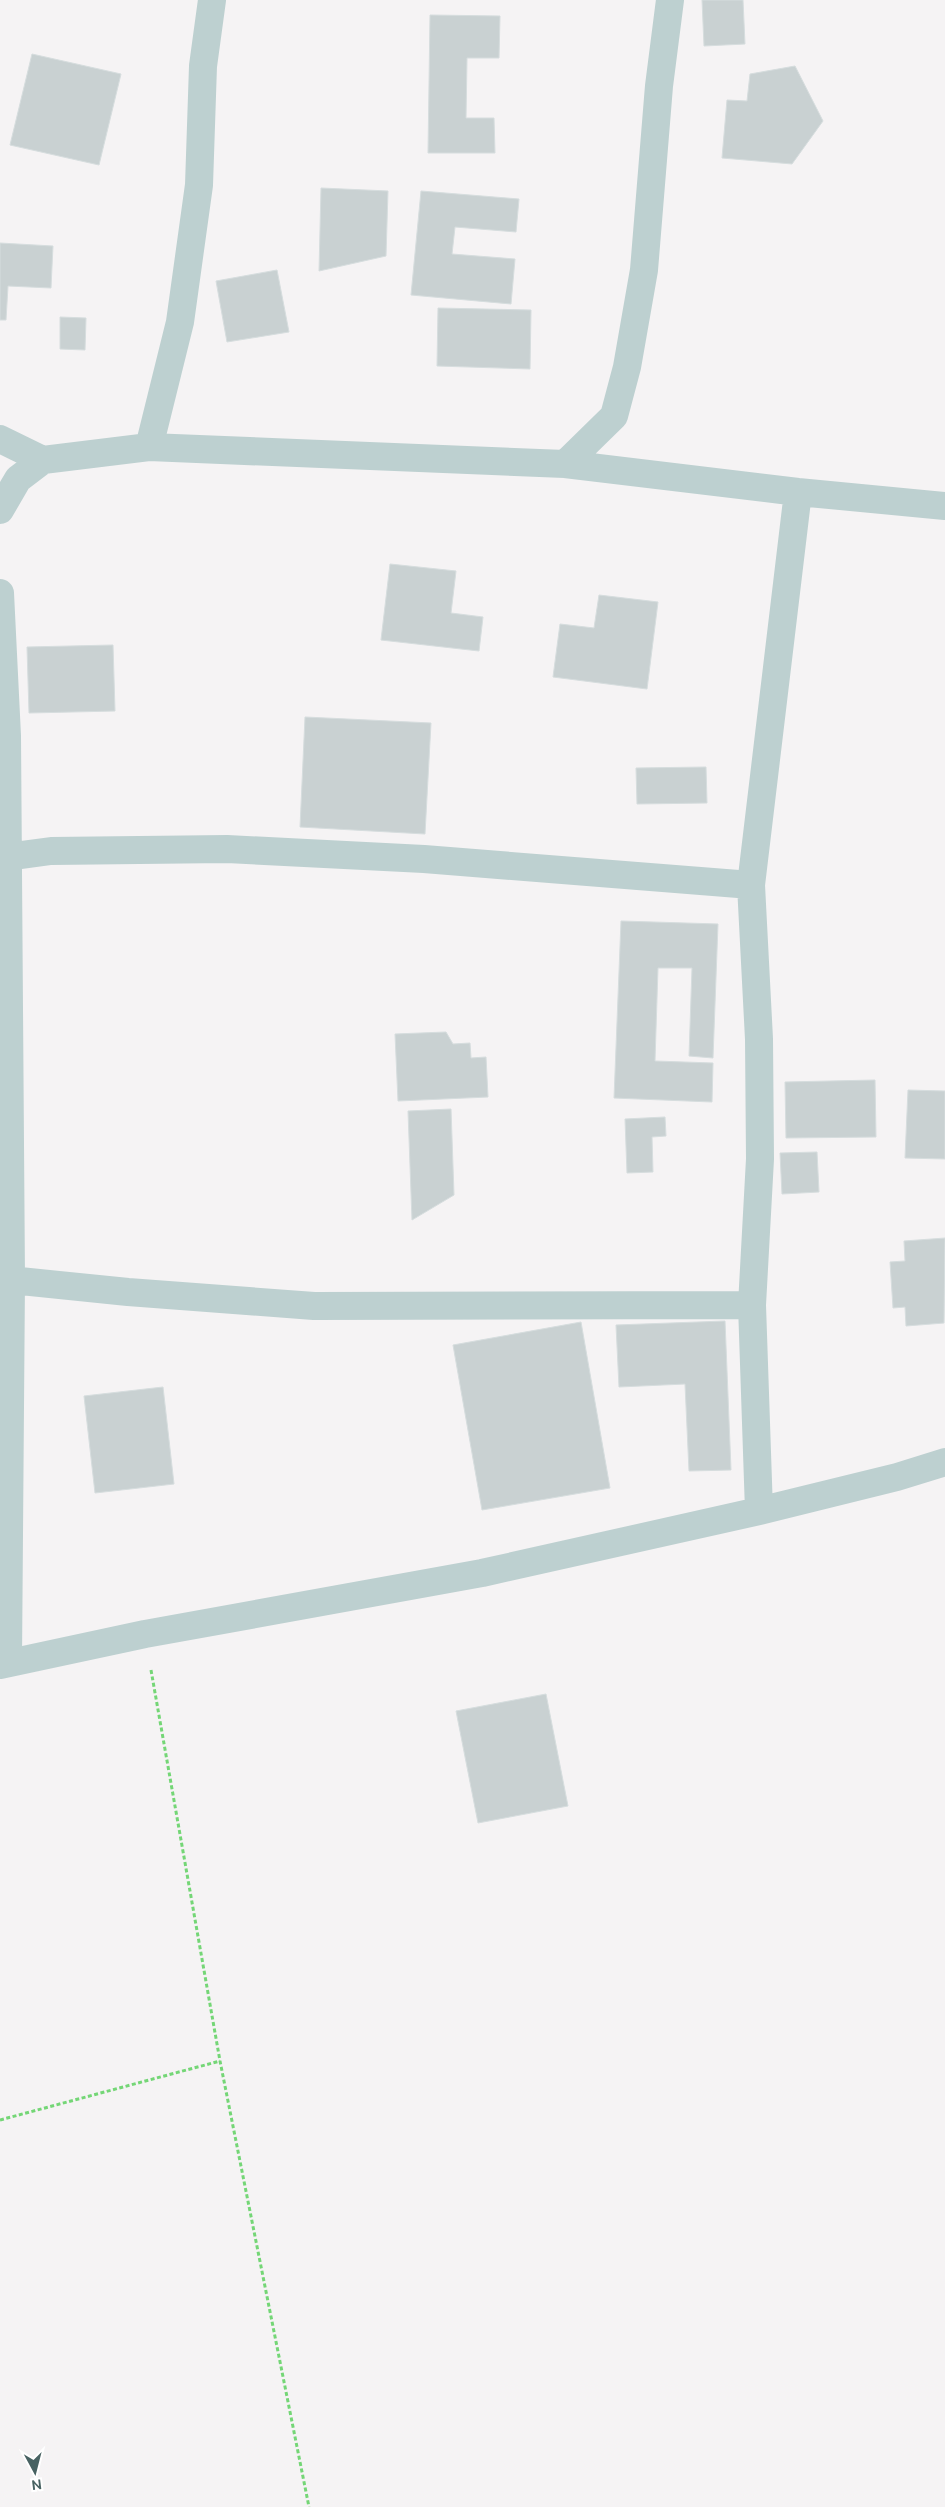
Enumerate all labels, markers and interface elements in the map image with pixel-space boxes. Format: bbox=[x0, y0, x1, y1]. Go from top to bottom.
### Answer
north arrow bbox=[10, 2447, 60, 2497]
text: N bbox=[30, 2476, 43, 2493]

